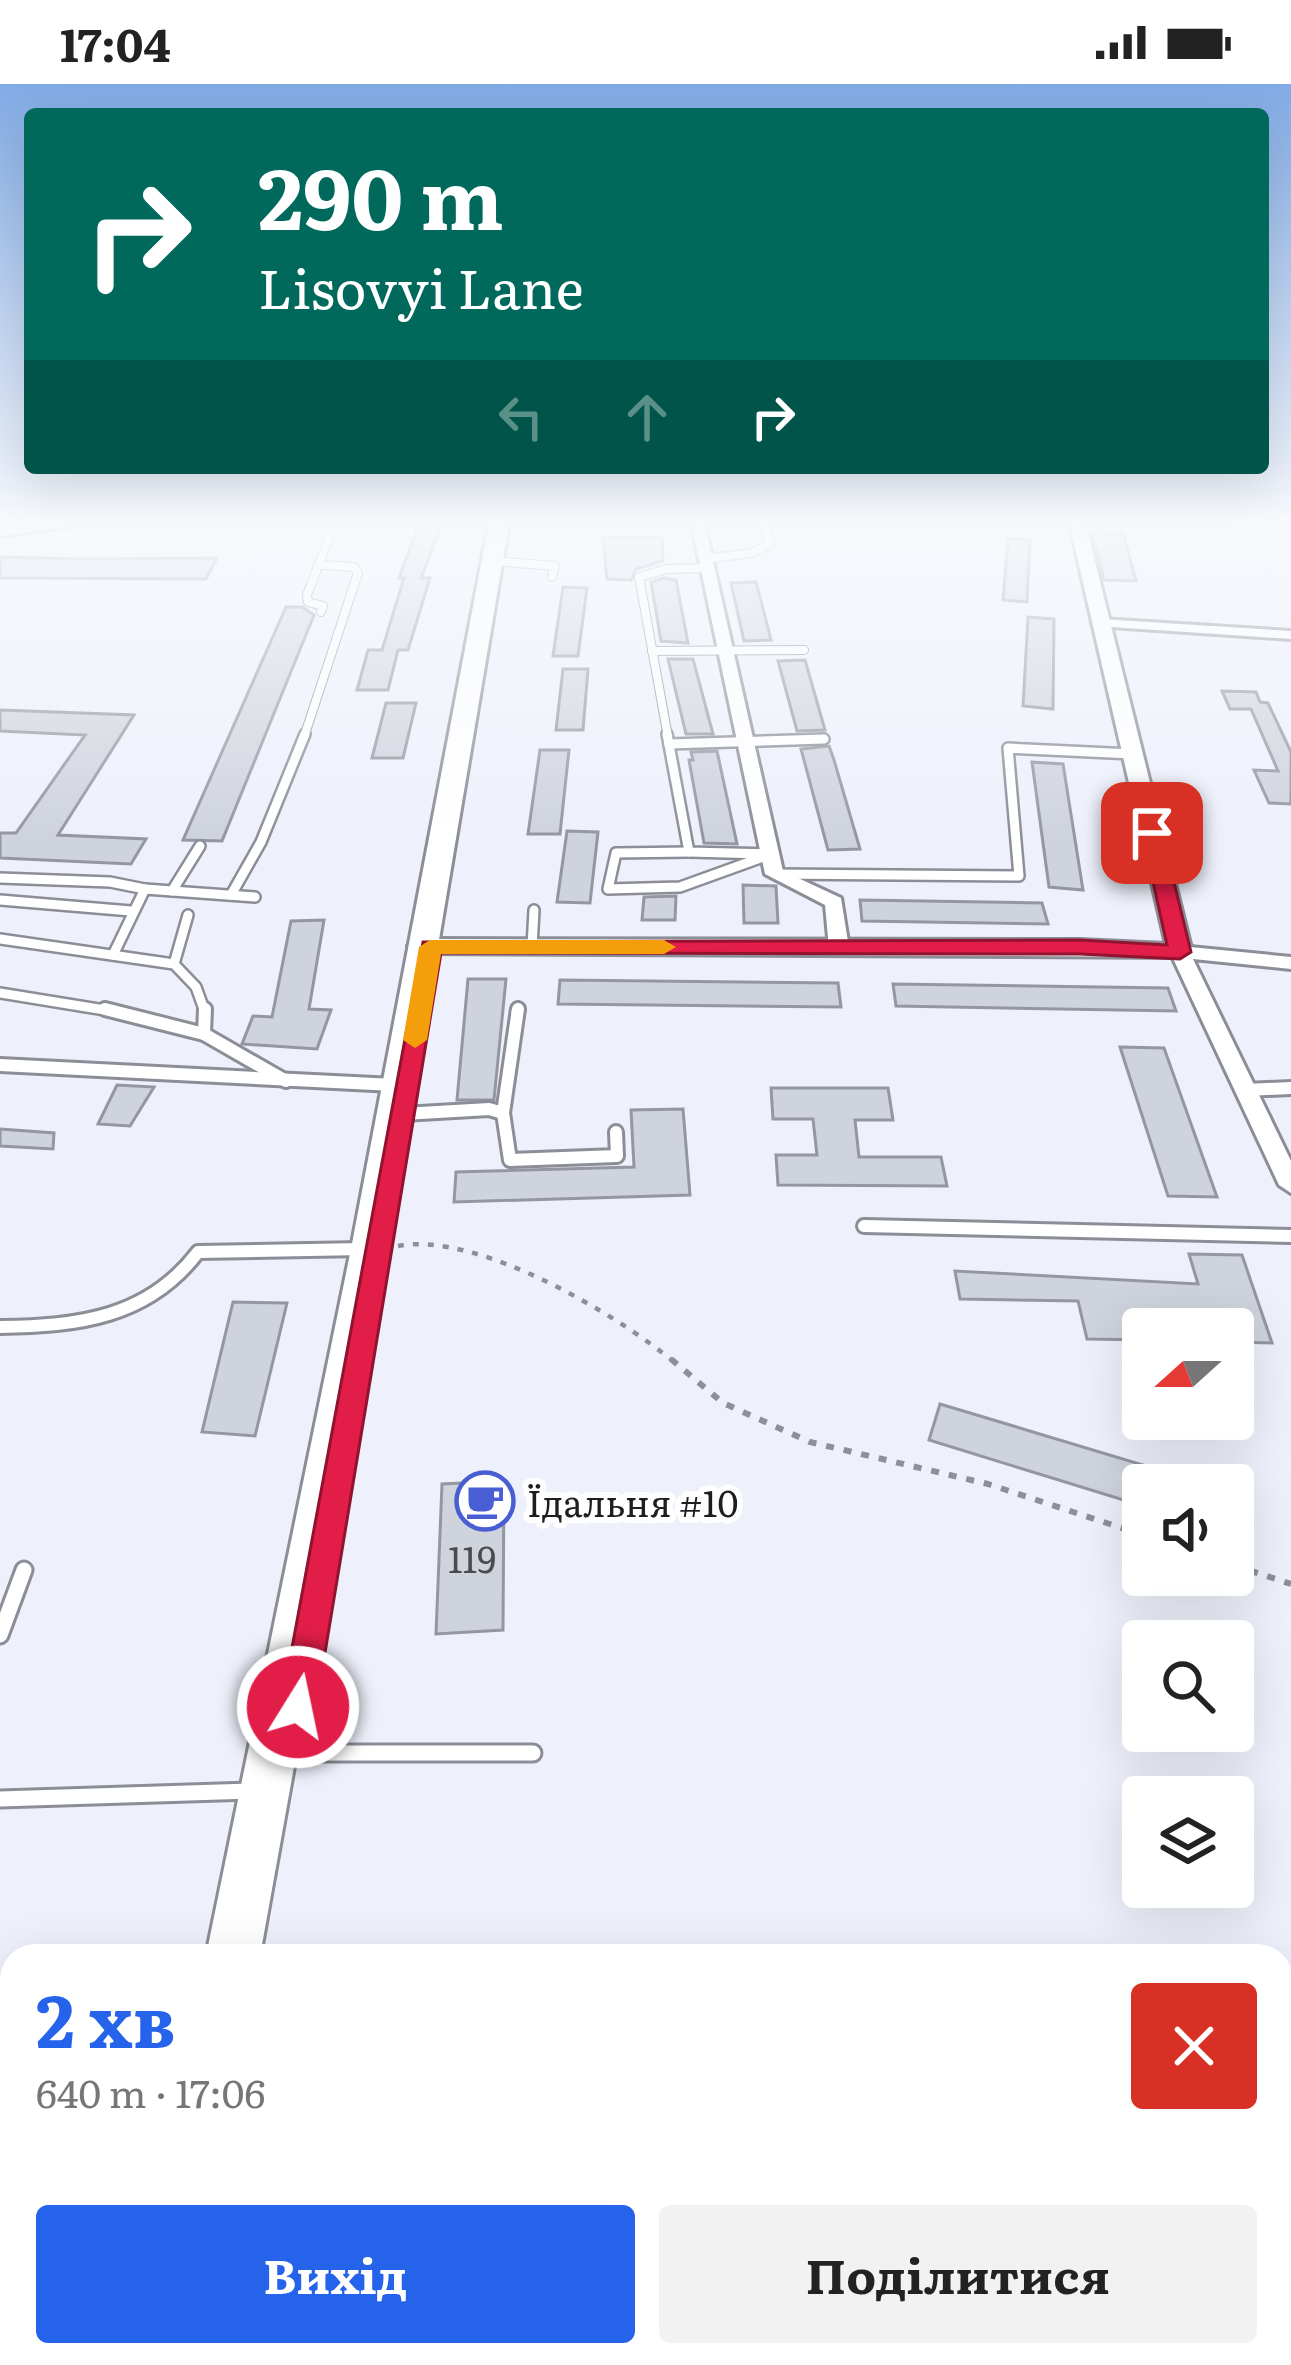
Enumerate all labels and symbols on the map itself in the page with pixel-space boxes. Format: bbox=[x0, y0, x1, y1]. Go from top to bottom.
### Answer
pin bbox=[1101, 782, 1203, 884]
north arrow bbox=[1122, 1308, 1254, 1440]
cafe icon: Їдальня #10 bbox=[454, 1470, 516, 1532]
place label: Їдальня #10 bbox=[527, 1475, 738, 1528]
house number: 119 bbox=[448, 1531, 496, 1584]
position arrow bbox=[235, 1644, 361, 1770]

